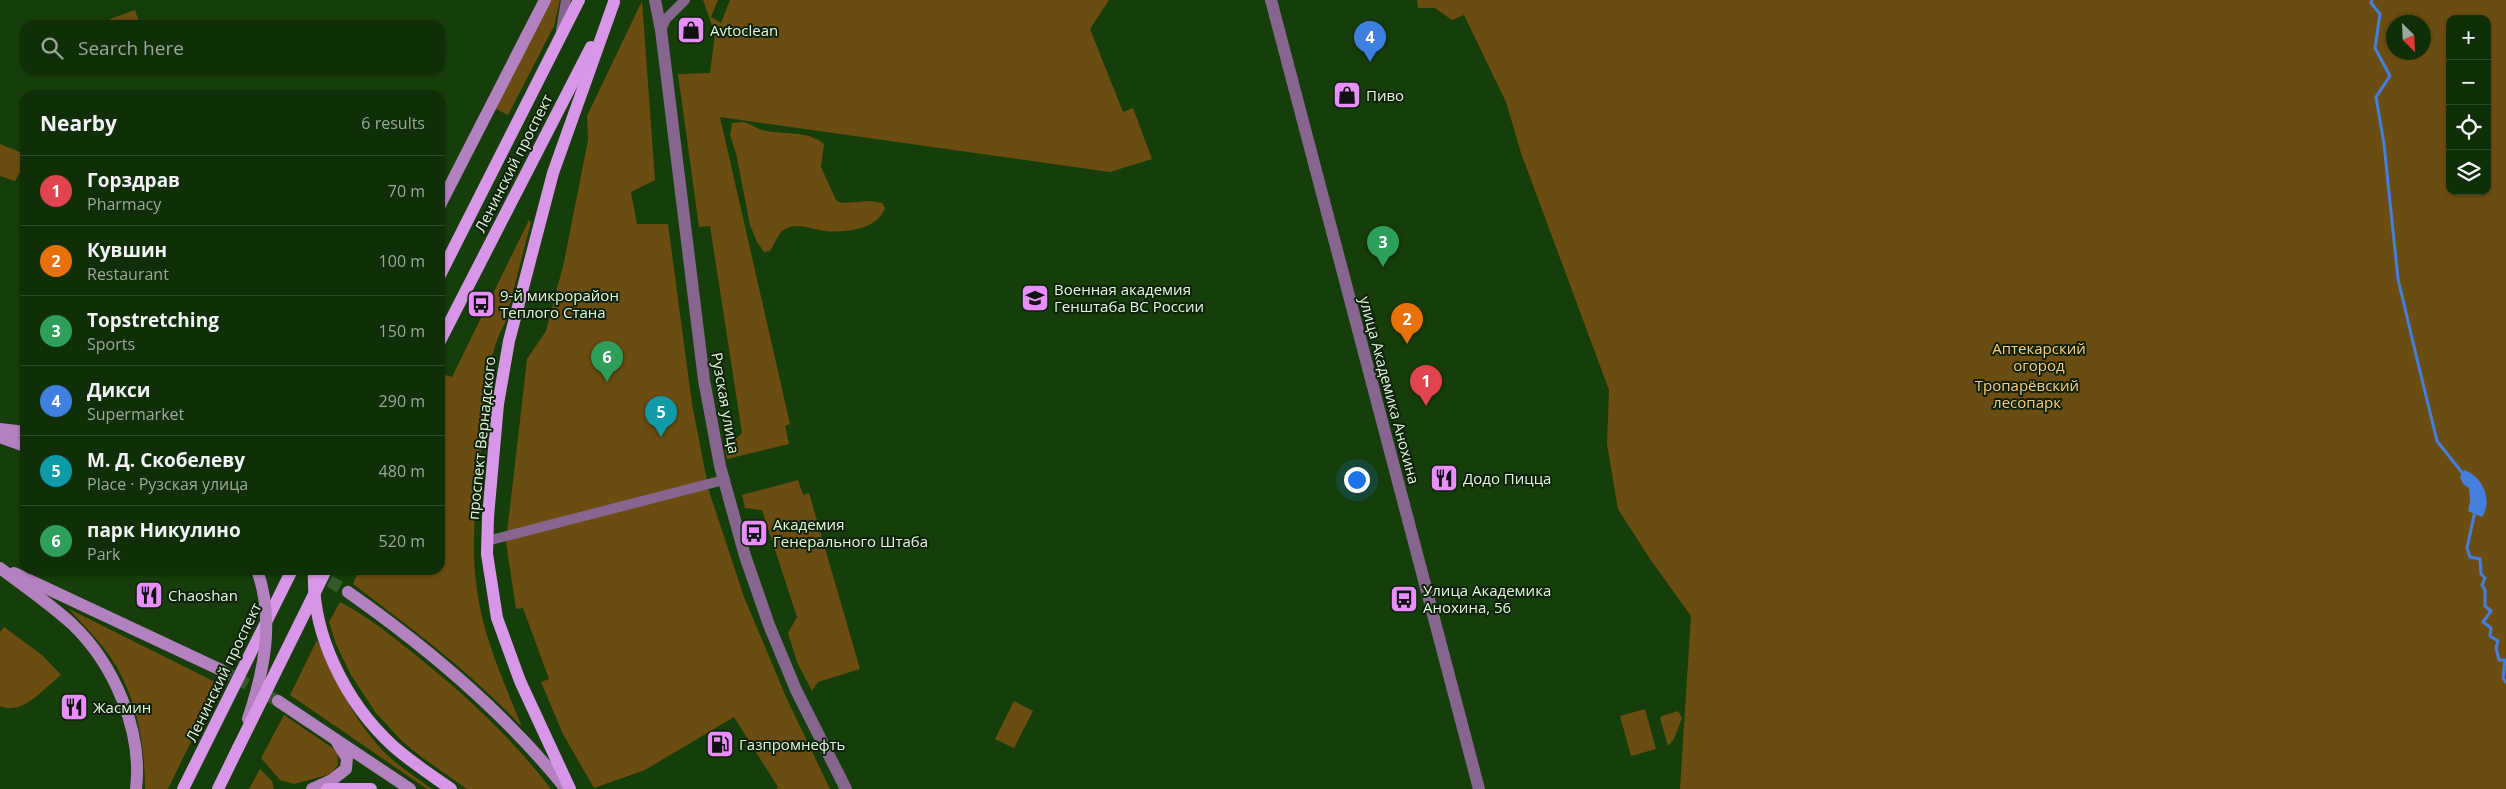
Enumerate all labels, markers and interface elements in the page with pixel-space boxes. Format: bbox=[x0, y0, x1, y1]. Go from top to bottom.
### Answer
shop icon: Avtoclean bbox=[676, 15, 706, 45]
north arrow bbox=[2386, 15, 2431, 60]
map controls bbox=[2446, 15, 2491, 195]
button: + bbox=[2446, 15, 2491, 60]
search box bbox=[20, 20, 445, 75]
place label: Avtoclean bbox=[710, 20, 778, 40]
pin: 4 bbox=[1354, 21, 1386, 62]
icon: search bbox=[38, 34, 66, 62]
text: Search here bbox=[78, 35, 184, 61]
button: − bbox=[2446, 60, 2491, 105]
shop icon: Пиво bbox=[1332, 80, 1362, 110]
place label: Пиво bbox=[1366, 85, 1404, 105]
street label: Ленинский проспект bbox=[469, 90, 557, 236]
button: locate bbox=[2446, 105, 2491, 150]
text: Nearby bbox=[40, 109, 117, 137]
text: 6 results bbox=[361, 112, 425, 134]
button: layers bbox=[2446, 150, 2491, 195]
text: Горздрав bbox=[87, 167, 180, 193]
text: 1 bbox=[51, 180, 61, 202]
text: 70 m bbox=[388, 180, 425, 202]
text: Pharmacy bbox=[87, 193, 161, 215]
pin: 3 bbox=[1367, 226, 1399, 267]
text: Кувшин bbox=[87, 237, 167, 263]
text: 2 bbox=[51, 250, 61, 272]
text: 100 m bbox=[379, 250, 425, 272]
text: Restaurant bbox=[87, 263, 169, 285]
place label: Военная академия Генштаба ВС России bbox=[1054, 279, 1204, 316]
school or university icon: Военная академия Генштаба ВС России bbox=[1020, 283, 1050, 313]
place label: 9-й микрорайон Теплого Стана bbox=[500, 285, 619, 322]
bus stop icon: 9-й микрорайон Теплого Стана bbox=[466, 289, 496, 319]
street label: улица Академика Анохина bbox=[1355, 294, 1425, 486]
pin: 2 bbox=[1391, 303, 1423, 344]
text: Topstretching bbox=[87, 307, 219, 333]
text: 3 bbox=[51, 320, 61, 342]
text: 150 m bbox=[379, 320, 425, 342]
text: Sports bbox=[87, 333, 135, 355]
park label: Аптекарский огород bbox=[1992, 338, 2086, 375]
pin: 6 bbox=[591, 341, 623, 382]
street label: Рузская улица bbox=[707, 351, 745, 455]
street label: проспект Вернадского bbox=[462, 355, 500, 521]
pin: 1 bbox=[1410, 365, 1442, 406]
park label: Тропарёвский лесопарк bbox=[1975, 375, 2079, 412]
text: Дикси bbox=[87, 377, 150, 403]
text: 4 bbox=[51, 390, 61, 412]
text: 290 m bbox=[379, 390, 425, 412]
pin: 5 bbox=[645, 396, 677, 437]
text: Supermarket bbox=[87, 403, 184, 425]
text: М. Д. Скобелеву bbox=[87, 447, 245, 473]
text: 5 bbox=[51, 460, 61, 482]
text: 480 m bbox=[379, 460, 425, 482]
restaurant icon: Додо Пицца bbox=[1429, 463, 1459, 493]
your location bbox=[1344, 467, 1370, 493]
place label: Додо Пицца bbox=[1463, 468, 1551, 488]
text: Place · Рузская улица bbox=[87, 473, 248, 495]
place label: Академия Генерального Штаба bbox=[773, 514, 928, 551]
text: парк Никулино bbox=[87, 517, 241, 543]
bus stop icon: Академия Генерального Штаба bbox=[739, 518, 769, 548]
text: 6 bbox=[51, 530, 61, 552]
text: 520 m bbox=[379, 530, 425, 552]
text: Park bbox=[87, 543, 120, 565]
restaurant icon: Chaoshan bbox=[134, 580, 164, 610]
place label: Улица Академика Анохина, 56 bbox=[1423, 580, 1551, 617]
bus stop icon: Улица Академика Анохина, 56 bbox=[1389, 584, 1419, 614]
place label: Chaoshan bbox=[168, 585, 238, 605]
street label: Ленинский проспект bbox=[181, 599, 265, 745]
restaurant icon: Жасмин bbox=[59, 692, 89, 722]
place label: Жасмин bbox=[93, 697, 151, 717]
fuel station icon: Газпромнефть bbox=[705, 729, 735, 759]
place label: Газпромнефть bbox=[739, 734, 846, 754]

